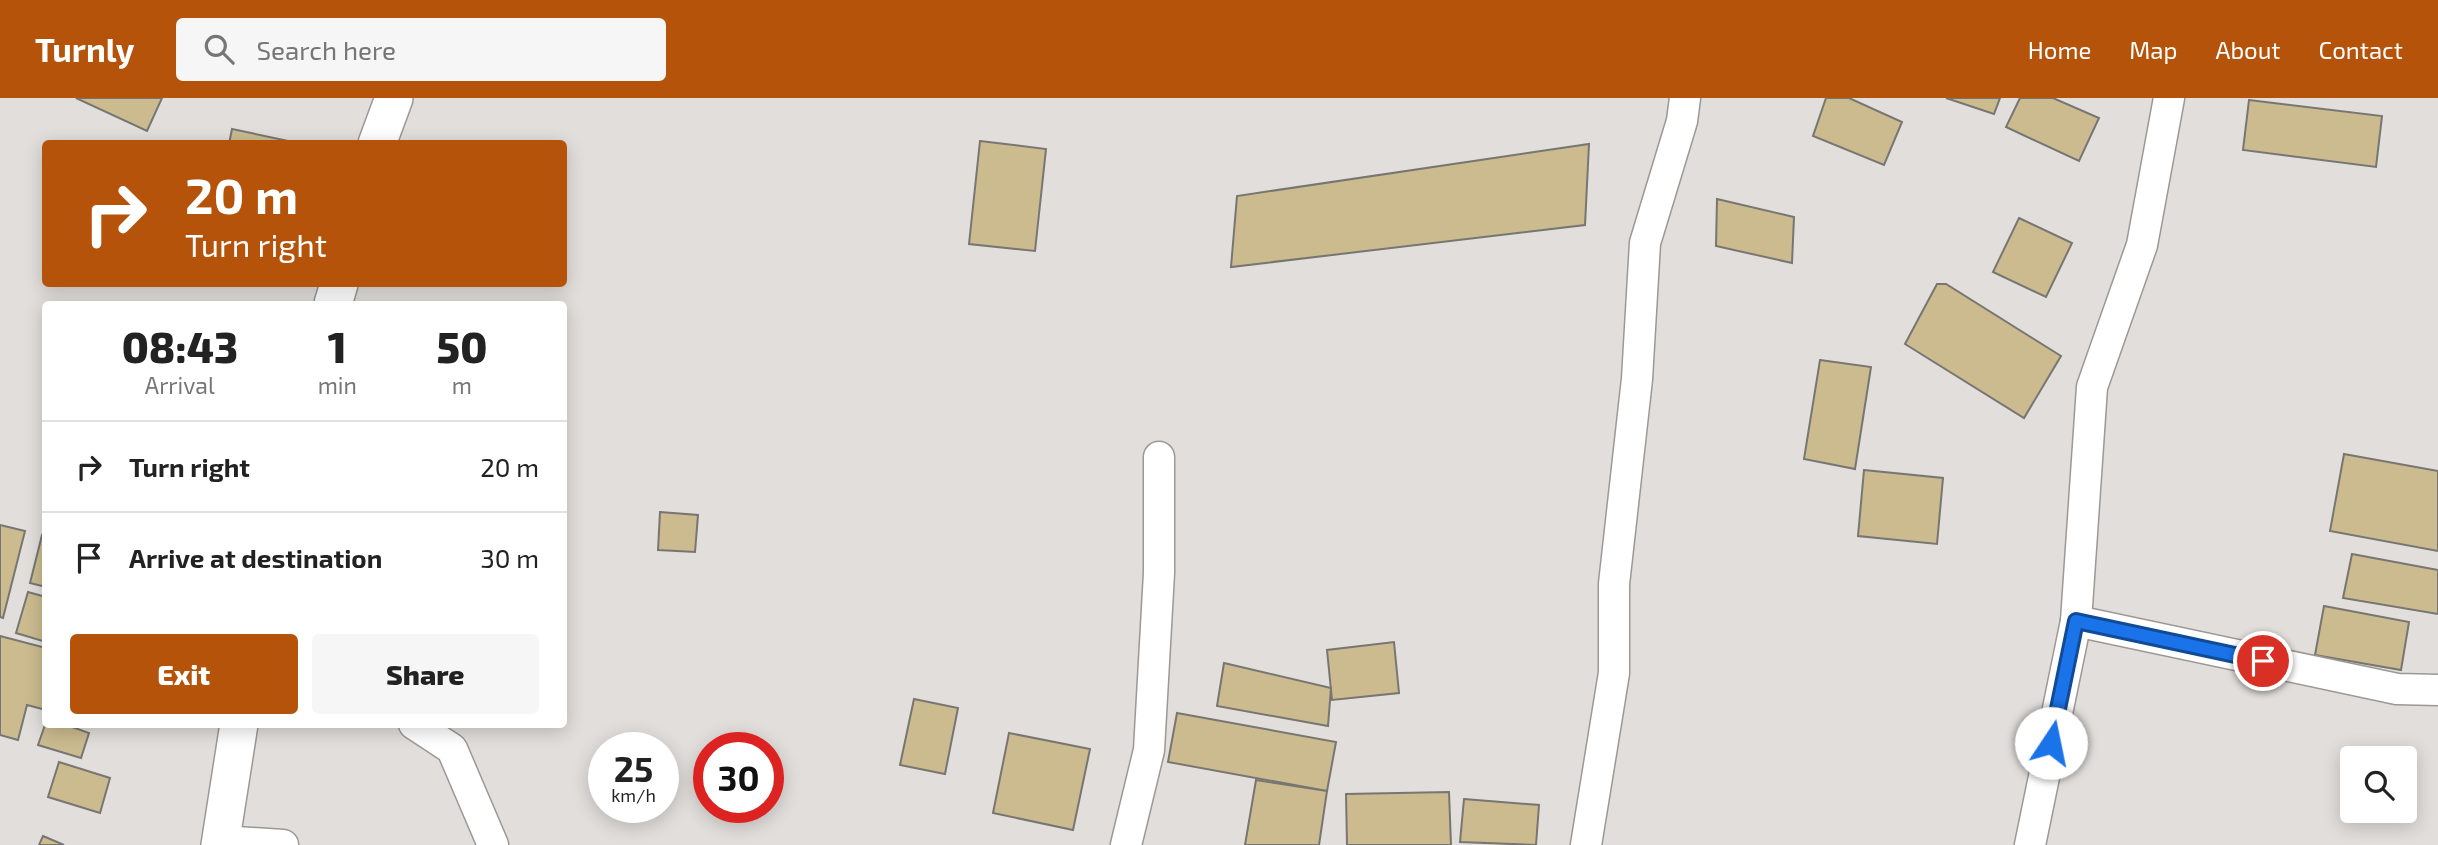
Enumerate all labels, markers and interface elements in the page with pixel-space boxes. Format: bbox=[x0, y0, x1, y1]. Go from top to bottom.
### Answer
search box bbox=[176, 18, 666, 81]
text: Turnly bbox=[35, 29, 134, 69]
icon: search bbox=[200, 30, 238, 68]
text: Search here bbox=[256, 34, 396, 65]
text: Home bbox=[2028, 35, 2091, 64]
text: Map bbox=[2129, 35, 2177, 64]
text: About bbox=[2215, 35, 2281, 64]
text: Contact bbox=[2319, 35, 2403, 64]
text: 20 m bbox=[185, 165, 298, 224]
icon: right bbox=[70, 168, 161, 259]
text: Turn right bbox=[185, 225, 327, 263]
text: 08:43 bbox=[122, 321, 238, 371]
text: 1 bbox=[328, 321, 347, 371]
text: 50 bbox=[437, 321, 487, 371]
text: Arrival bbox=[145, 371, 215, 399]
text: min bbox=[318, 371, 357, 399]
text: m bbox=[452, 371, 472, 399]
icon: right bbox=[70, 448, 108, 486]
text: Turn right bbox=[129, 451, 250, 482]
text: 20 m bbox=[480, 451, 539, 482]
icon: arrive bbox=[70, 539, 108, 577]
text: Arrive at destination bbox=[129, 542, 382, 573]
text: 30 m bbox=[480, 542, 539, 573]
pin bbox=[2233, 631, 2293, 691]
button: Exit bbox=[70, 634, 298, 714]
button: Share bbox=[312, 634, 539, 714]
icon: arrive bbox=[2244, 642, 2282, 680]
position arrow bbox=[2014, 706, 2088, 780]
speed limit sign: 30 bbox=[693, 732, 784, 823]
map controls bbox=[2340, 746, 2417, 823]
button: search bbox=[2340, 746, 2417, 823]
text: 25 bbox=[614, 747, 653, 789]
text: km/h bbox=[611, 784, 656, 806]

